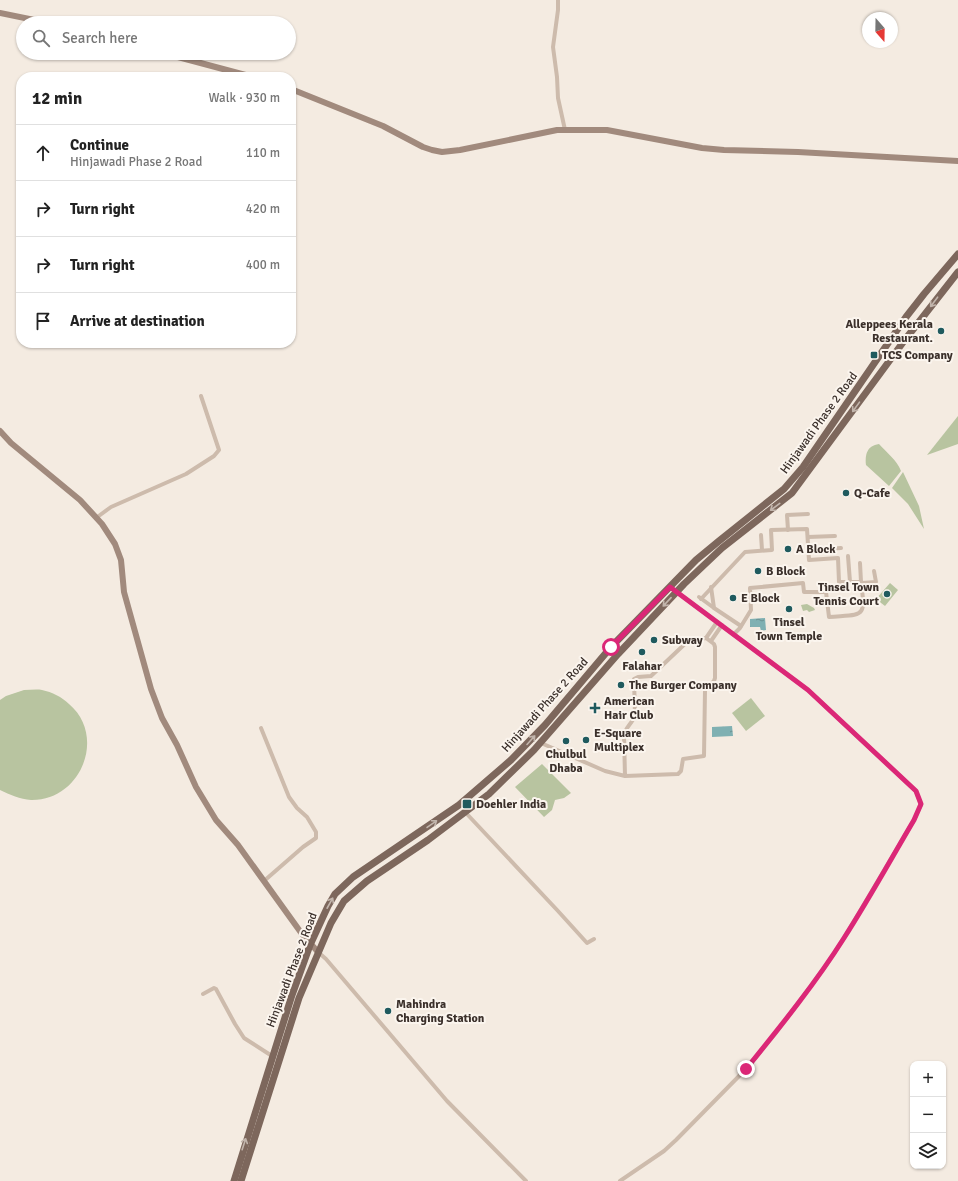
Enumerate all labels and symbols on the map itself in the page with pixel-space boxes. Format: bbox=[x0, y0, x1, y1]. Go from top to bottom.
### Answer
north arrow bbox=[862, 12, 898, 48]
one-way arrow bbox=[929, 297, 938, 308]
place label: Alleppees Kerala Restaurant. bbox=[845, 317, 933, 346]
marker: Alleppees Kerala Restaurant. bbox=[936, 326, 946, 336]
place label: TCS Company bbox=[882, 348, 953, 363]
marker: TCS Company bbox=[869, 350, 879, 360]
street label: Hinjawadi Phase 2 Road bbox=[777, 369, 861, 477]
one-way arrow bbox=[852, 401, 861, 412]
place label: Q-Cafe bbox=[854, 486, 890, 501]
marker: Q-Cafe bbox=[841, 488, 851, 498]
one-way arrow bbox=[770, 503, 781, 512]
place label: A Block bbox=[796, 542, 836, 557]
marker: A Block bbox=[783, 544, 793, 554]
place label: B Block bbox=[766, 564, 806, 579]
marker: B Block bbox=[753, 566, 763, 576]
place label: Tinsel Town Tennis Court bbox=[814, 580, 880, 609]
marker: Tinsel Town Tennis Court bbox=[882, 589, 892, 599]
place label: E Block bbox=[741, 591, 780, 606]
marker: E Block bbox=[728, 593, 738, 603]
one-way arrow bbox=[662, 597, 672, 607]
marker: Tinsel Town Temple bbox=[784, 604, 794, 614]
place label: Tinsel Town Temple bbox=[756, 615, 822, 644]
place label: Subway bbox=[662, 633, 703, 648]
marker: Subway bbox=[649, 635, 659, 645]
route start bbox=[602, 638, 620, 656]
marker: Falahar bbox=[637, 647, 647, 657]
street label: Hinjawadi Phase 2 Road bbox=[499, 655, 591, 755]
place label: Falahar bbox=[622, 659, 662, 674]
place label: The Burger Company bbox=[629, 678, 737, 693]
marker: The Burger Company bbox=[616, 680, 626, 690]
place label: American Hair Club bbox=[604, 694, 655, 723]
marker: American Hair Club bbox=[589, 702, 601, 714]
place label: E-Square Multiplex bbox=[594, 726, 644, 755]
one-way arrow bbox=[526, 735, 536, 745]
marker: E-Square Multiplex bbox=[581, 735, 591, 745]
marker: Chulbul Dhaba bbox=[561, 736, 571, 746]
place label: Chulbul Dhaba bbox=[546, 747, 587, 776]
place label: Doehler India bbox=[476, 797, 546, 812]
marker: Doehler India bbox=[461, 798, 473, 810]
one-way arrow bbox=[426, 820, 437, 828]
one-way arrow bbox=[327, 897, 335, 909]
street label: Hinjawadi Phase 2 Road bbox=[263, 910, 321, 1030]
place label: Mahindra Charging Station bbox=[396, 997, 485, 1026]
marker: Mahindra Charging Station bbox=[383, 1006, 393, 1016]
route end bbox=[737, 1060, 755, 1078]
one-way arrow bbox=[241, 1138, 249, 1150]

